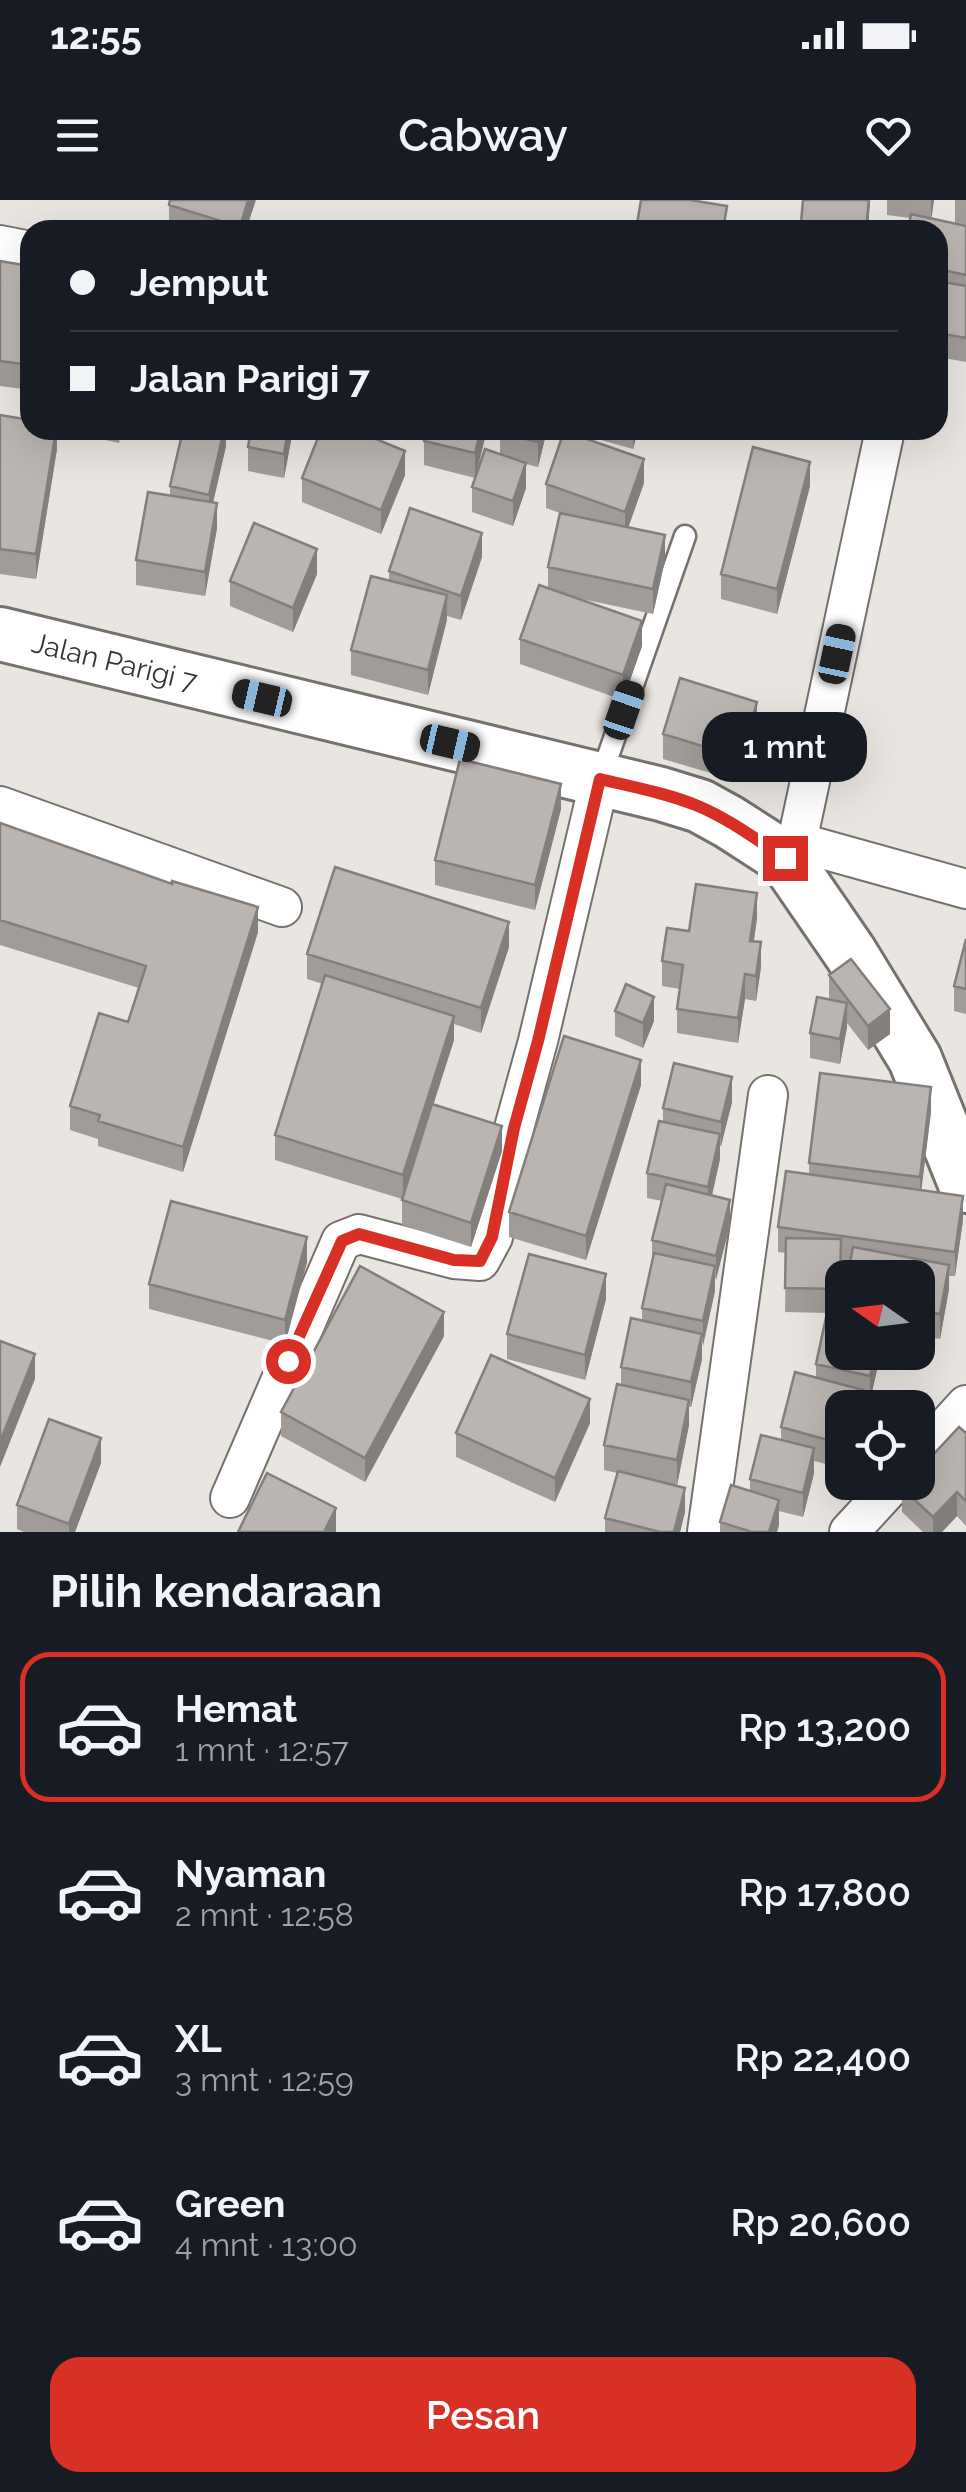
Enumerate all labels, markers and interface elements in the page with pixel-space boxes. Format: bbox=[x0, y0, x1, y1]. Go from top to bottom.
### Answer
text: 12:55 bbox=[50, 13, 142, 58]
icon: menu bbox=[50, 108, 105, 163]
icon: heart bbox=[861, 108, 916, 163]
text: Cabway bbox=[398, 109, 568, 162]
text: Jemput bbox=[130, 260, 269, 305]
text: Jalan Parigi 7 bbox=[130, 356, 370, 401]
car bbox=[816, 622, 858, 686]
street label: Jalan Parigi 7 bbox=[29, 626, 201, 698]
car bbox=[229, 677, 295, 719]
car bbox=[600, 677, 648, 743]
callout: 1 mnt bbox=[702, 713, 868, 783]
car bbox=[417, 722, 483, 764]
text: 1 mnt bbox=[743, 728, 826, 765]
route end bbox=[763, 836, 808, 881]
north arrow bbox=[825, 1260, 935, 1370]
map controls bbox=[825, 1260, 935, 1500]
route start bbox=[266, 1339, 311, 1384]
button: locate bbox=[825, 1390, 935, 1500]
text: Pilih kendaraan bbox=[50, 1565, 382, 1618]
icon: car bbox=[55, 1682, 145, 1772]
text: Hemat bbox=[175, 1686, 297, 1731]
text: Rp 13,200 bbox=[738, 1705, 911, 1750]
text: 1 mnt · 12:57 bbox=[175, 1731, 349, 1768]
icon: car bbox=[55, 1847, 145, 1937]
text: Nyaman bbox=[175, 1851, 326, 1896]
text: Rp 17,800 bbox=[738, 1870, 911, 1915]
text: 2 mnt · 12:58 bbox=[175, 1896, 354, 1933]
icon: car bbox=[55, 2012, 145, 2102]
text: XL bbox=[175, 2016, 222, 2061]
text: Rp 22,400 bbox=[735, 2035, 911, 2080]
text: 3 mnt · 12:59 bbox=[175, 2061, 354, 2098]
icon: car bbox=[55, 2177, 145, 2267]
text: Green bbox=[175, 2181, 285, 2226]
text: Rp 20,600 bbox=[730, 2200, 911, 2245]
text: 4 mnt · 13:00 bbox=[175, 2226, 358, 2263]
button: Pesan bbox=[50, 2357, 916, 2472]

